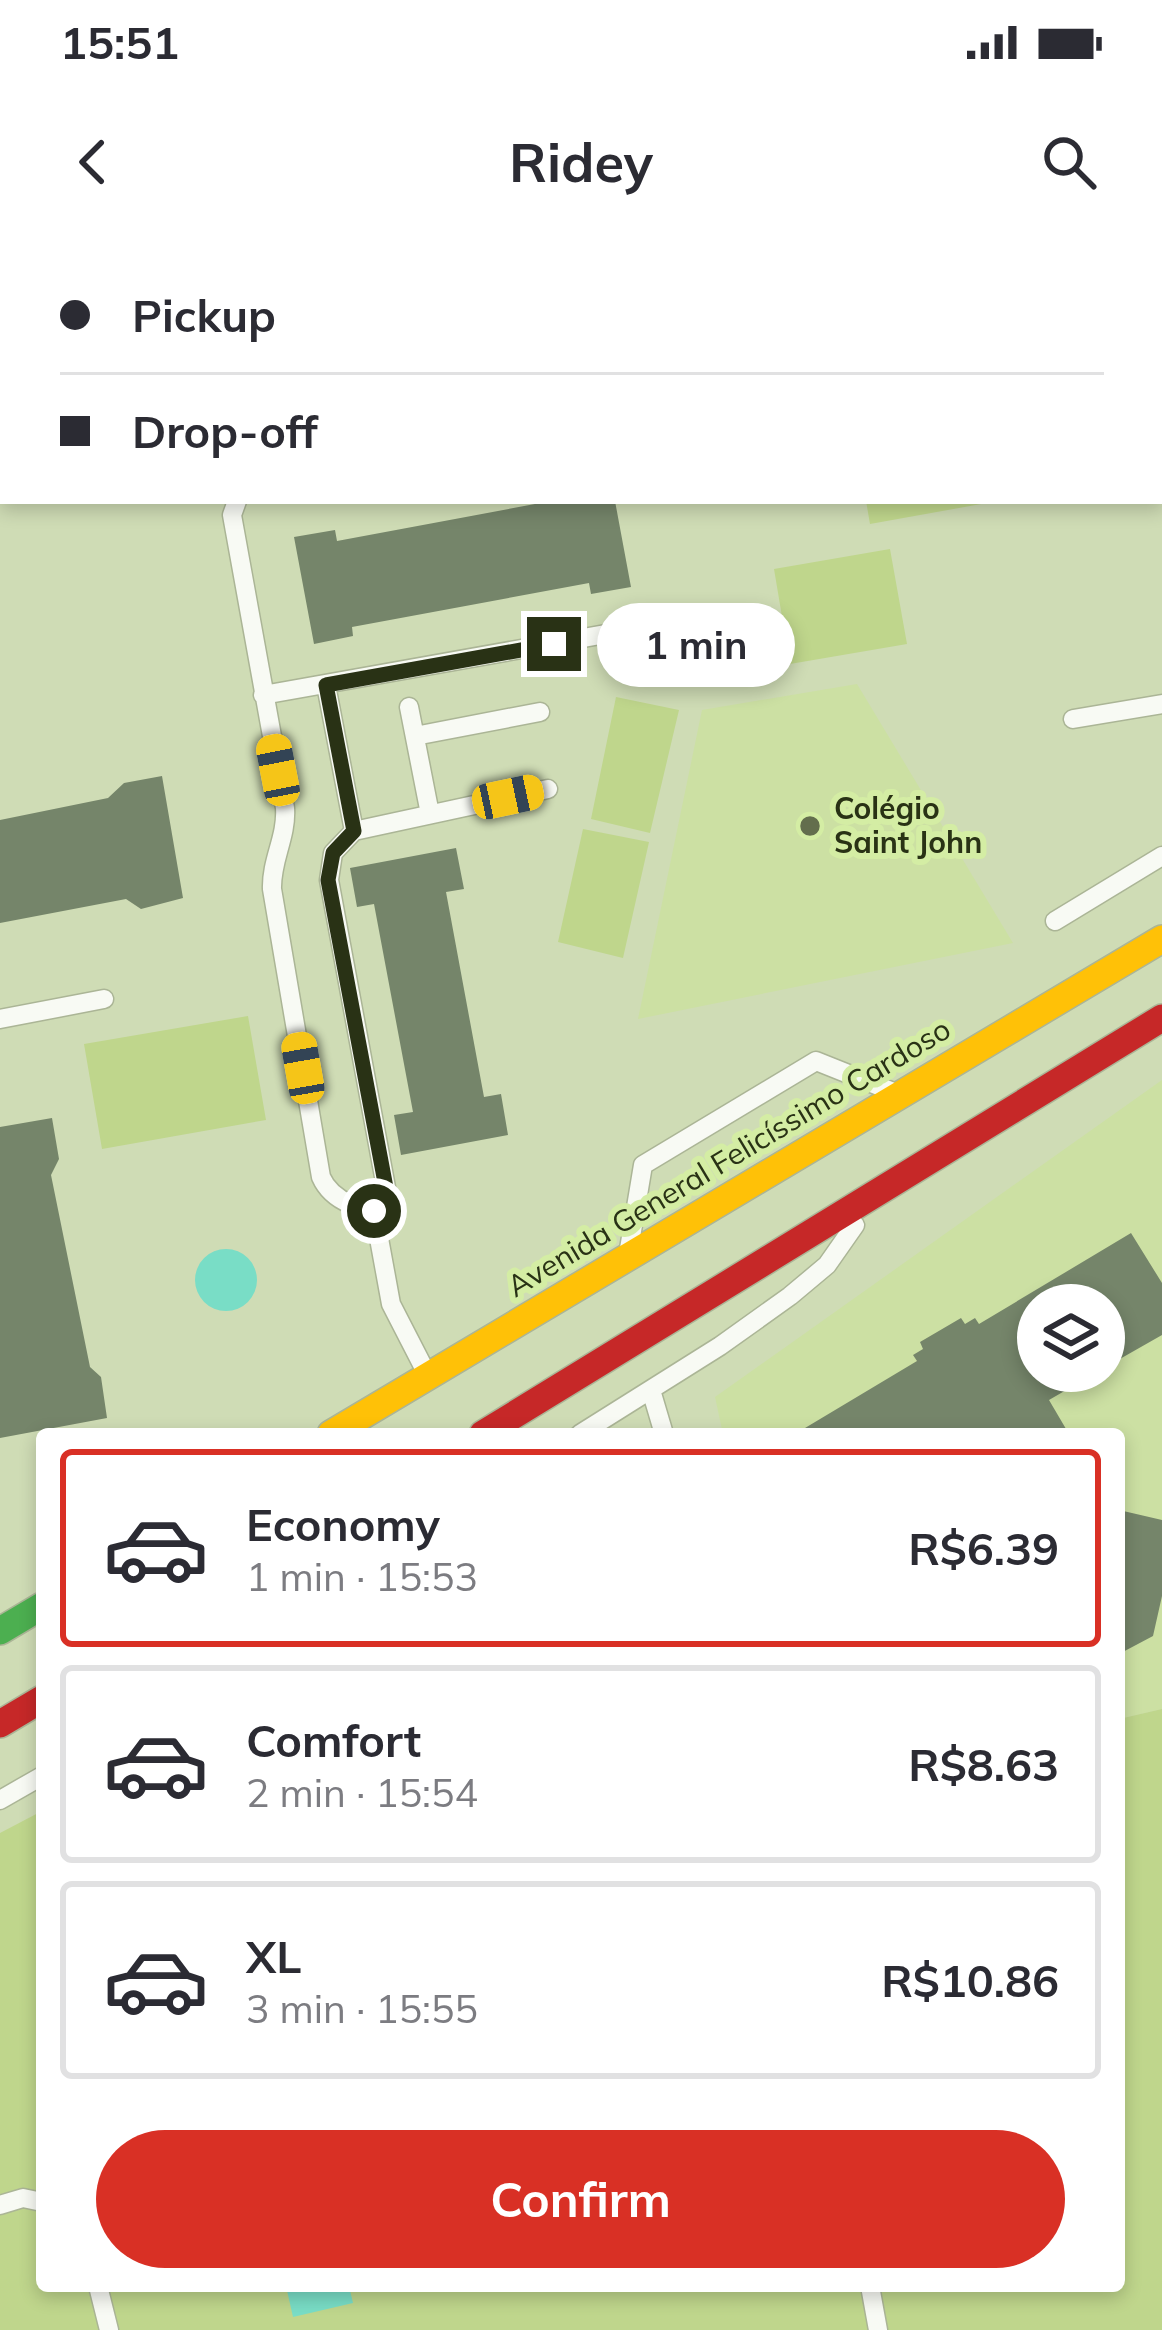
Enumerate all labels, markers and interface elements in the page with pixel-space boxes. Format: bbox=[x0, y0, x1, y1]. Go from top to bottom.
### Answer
text: 15:51 bbox=[60, 14, 179, 70]
text: Ridey bbox=[509, 128, 653, 196]
icon: back bbox=[60, 129, 126, 195]
icon: search bbox=[1036, 129, 1102, 195]
text: Pickup bbox=[132, 287, 276, 343]
text: Drop-off bbox=[132, 403, 318, 459]
callout: 1 min bbox=[596, 602, 794, 686]
route end bbox=[527, 617, 581, 671]
text: 1 min bbox=[645, 620, 747, 669]
car bbox=[253, 731, 303, 809]
car bbox=[469, 772, 547, 822]
place label: Colégio Saint John bbox=[834, 789, 982, 861]
marker: Colégio Saint John bbox=[797, 813, 823, 839]
street label: Avenida General Felicíssimo Cardoso bbox=[500, 1009, 957, 1305]
car bbox=[279, 1029, 327, 1107]
route start bbox=[347, 1184, 401, 1238]
map controls bbox=[1017, 1284, 1125, 1392]
button: layers bbox=[1017, 1284, 1125, 1392]
icon: car bbox=[102, 1494, 210, 1602]
text: Economy bbox=[246, 1496, 440, 1552]
text: R$6.39 bbox=[908, 1520, 1059, 1576]
text: 1 min · 15:53 bbox=[246, 1552, 478, 1601]
icon: car bbox=[102, 1710, 210, 1818]
text: Comfort bbox=[246, 1712, 421, 1768]
text: R$8.63 bbox=[908, 1736, 1059, 1792]
text: 2 min · 15:54 bbox=[246, 1768, 478, 1817]
icon: car bbox=[102, 1926, 210, 2034]
text: XL bbox=[246, 1928, 301, 1984]
text: R$10.86 bbox=[881, 1952, 1059, 2008]
text: 3 min · 15:55 bbox=[246, 1984, 478, 2033]
button: Confirm bbox=[96, 2130, 1065, 2268]

